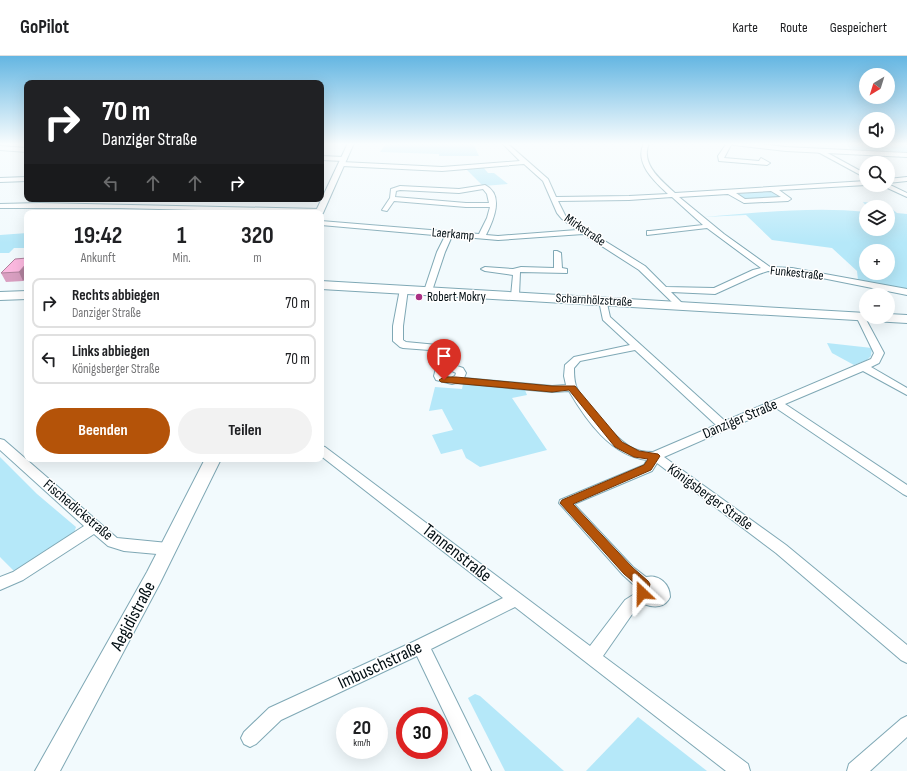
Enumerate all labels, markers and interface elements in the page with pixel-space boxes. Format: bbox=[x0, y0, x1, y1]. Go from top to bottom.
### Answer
text: GoPilot bbox=[20, 16, 69, 39]
text: Karte bbox=[732, 19, 758, 36]
text: Route bbox=[780, 19, 808, 36]
text: Gespeichert bbox=[830, 19, 887, 36]
north arrow bbox=[859, 68, 895, 104]
map controls bbox=[859, 68, 895, 324]
text: 70 m bbox=[102, 95, 150, 128]
icon: right bbox=[36, 96, 88, 148]
button: sound bbox=[859, 112, 895, 148]
text: Danziger Straße bbox=[102, 129, 197, 150]
button: search bbox=[859, 156, 895, 192]
icon: left bbox=[100, 172, 122, 194]
icon: ahead bbox=[142, 172, 164, 194]
icon: ahead bbox=[184, 172, 206, 194]
icon: right bbox=[226, 172, 248, 194]
button: layers bbox=[859, 200, 895, 236]
street label: Mirkstraße bbox=[561, 210, 609, 250]
text: 19:42 bbox=[74, 221, 122, 250]
text: 1 bbox=[177, 221, 186, 250]
text: 320 bbox=[241, 221, 274, 250]
street label: Laerkamp bbox=[431, 224, 475, 244]
button: + bbox=[859, 244, 895, 280]
text: Ankunft bbox=[81, 250, 116, 266]
text: Min. bbox=[173, 250, 191, 266]
text: m bbox=[253, 250, 262, 266]
street label: Funkestraße bbox=[769, 262, 825, 284]
text: Rechts abbiegen bbox=[72, 286, 160, 305]
button: − bbox=[859, 288, 895, 324]
place label: Robert Mokry bbox=[427, 289, 486, 305]
street label: Scharnhölzstraße bbox=[555, 290, 633, 310]
icon: right bbox=[38, 292, 60, 314]
marker: Robert Mokry bbox=[414, 292, 424, 302]
text: 70 m bbox=[285, 294, 310, 313]
text: Danziger Straße bbox=[72, 305, 141, 321]
pin bbox=[427, 339, 461, 380]
text: Links abbiegen bbox=[72, 342, 150, 361]
icon: arrive bbox=[433, 345, 455, 367]
icon: left bbox=[38, 348, 60, 370]
text: 70 m bbox=[285, 350, 310, 369]
text: Königsberger Straße bbox=[72, 361, 160, 377]
street label: Danziger Straße bbox=[700, 395, 780, 443]
button: Beenden bbox=[36, 408, 170, 454]
button: Teilen bbox=[178, 408, 312, 454]
street label: Königsberger Straße bbox=[663, 460, 757, 534]
street label: Fischedickstraße bbox=[39, 475, 117, 545]
street label: Tannenstraße bbox=[418, 519, 496, 587]
position arrow bbox=[621, 572, 663, 614]
street label: Aegidistraße bbox=[106, 578, 160, 655]
street label: Imbuschstraße bbox=[335, 636, 425, 694]
speed limit sign: 30 bbox=[396, 707, 448, 759]
text: 20 bbox=[353, 716, 371, 740]
text: km/h bbox=[353, 737, 371, 749]

